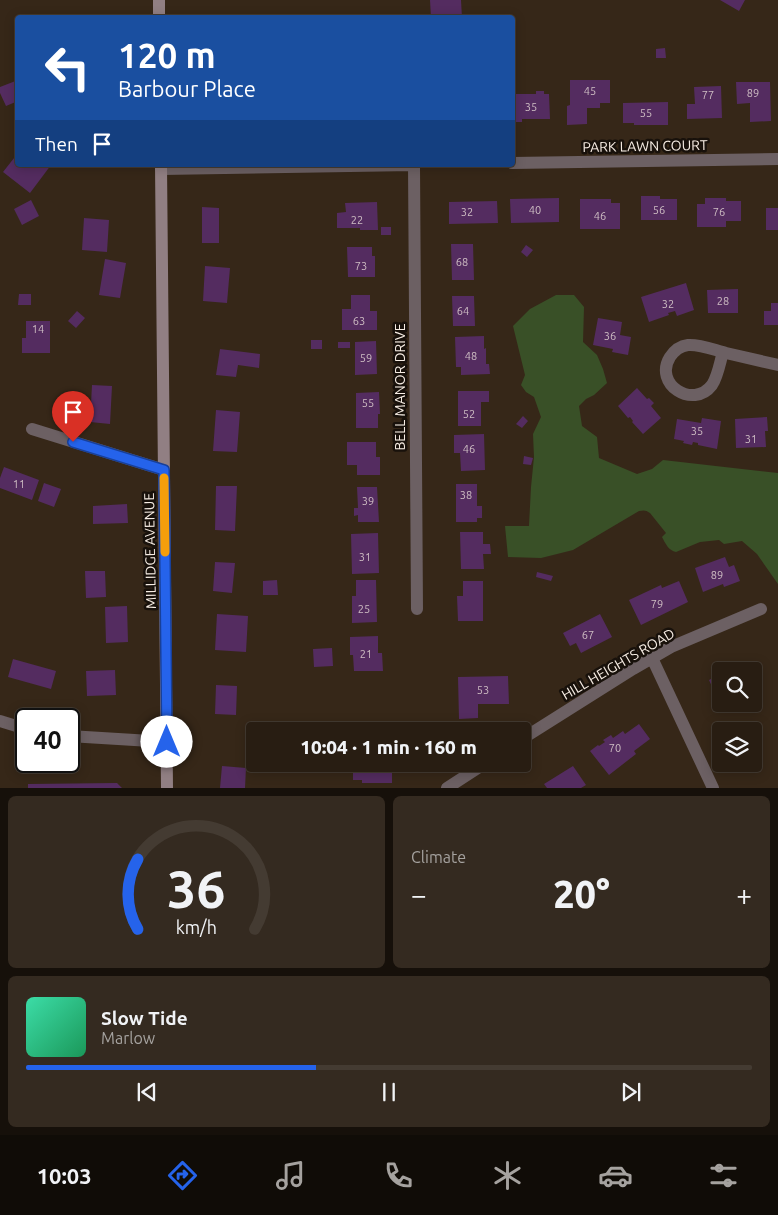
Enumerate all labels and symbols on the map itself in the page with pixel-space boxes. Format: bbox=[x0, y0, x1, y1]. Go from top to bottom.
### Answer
house number: 45 bbox=[584, 85, 596, 97]
house number: 89 bbox=[747, 87, 759, 99]
house number: 77 bbox=[702, 89, 714, 101]
house number: 35 bbox=[525, 101, 537, 113]
house number: 55 bbox=[640, 107, 652, 119]
street label: PARK LAWN COURT bbox=[582, 137, 708, 155]
house number: 40 bbox=[529, 204, 541, 216]
house number: 56 bbox=[653, 204, 665, 216]
house number: 32 bbox=[461, 206, 473, 218]
house number: 76 bbox=[713, 206, 725, 218]
house number: 46 bbox=[594, 210, 606, 222]
house number: 22 bbox=[351, 214, 363, 226]
house number: 68 bbox=[456, 256, 468, 268]
house number: 73 bbox=[355, 260, 367, 272]
house number: 28 bbox=[717, 295, 729, 307]
house number: 32 bbox=[662, 298, 674, 310]
house number: 64 bbox=[457, 305, 469, 317]
house number: 63 bbox=[353, 315, 365, 327]
house number: 14 bbox=[32, 323, 44, 335]
street label: BELL MANOR DRIVE bbox=[392, 323, 408, 451]
house number: 36 bbox=[604, 330, 616, 342]
house number: 48 bbox=[465, 350, 477, 362]
house number: 59 bbox=[360, 352, 372, 364]
pin bbox=[52, 391, 94, 442]
house number: 55 bbox=[362, 397, 374, 409]
house number: 52 bbox=[463, 408, 475, 420]
house number: 35 bbox=[691, 425, 703, 437]
house number: 31 bbox=[745, 433, 757, 445]
house number: 46 bbox=[463, 443, 475, 455]
house number: 11 bbox=[13, 478, 25, 490]
house number: 38 bbox=[460, 489, 472, 501]
street label: MILLIDGE AVENUE bbox=[141, 493, 159, 609]
house number: 39 bbox=[362, 495, 374, 507]
house number: 31 bbox=[359, 551, 371, 563]
house number: 89 bbox=[711, 569, 723, 581]
house number: 79 bbox=[651, 598, 663, 610]
house number: 25 bbox=[358, 603, 370, 615]
street label: HILL HEIGHTS ROAD bbox=[559, 625, 677, 703]
house number: 67 bbox=[582, 629, 594, 641]
house number: 21 bbox=[360, 648, 372, 660]
house number: 53 bbox=[477, 684, 489, 696]
speed limit sign: 40 bbox=[15, 708, 80, 773]
position arrow bbox=[140, 715, 192, 767]
house number: 70 bbox=[609, 742, 621, 754]

